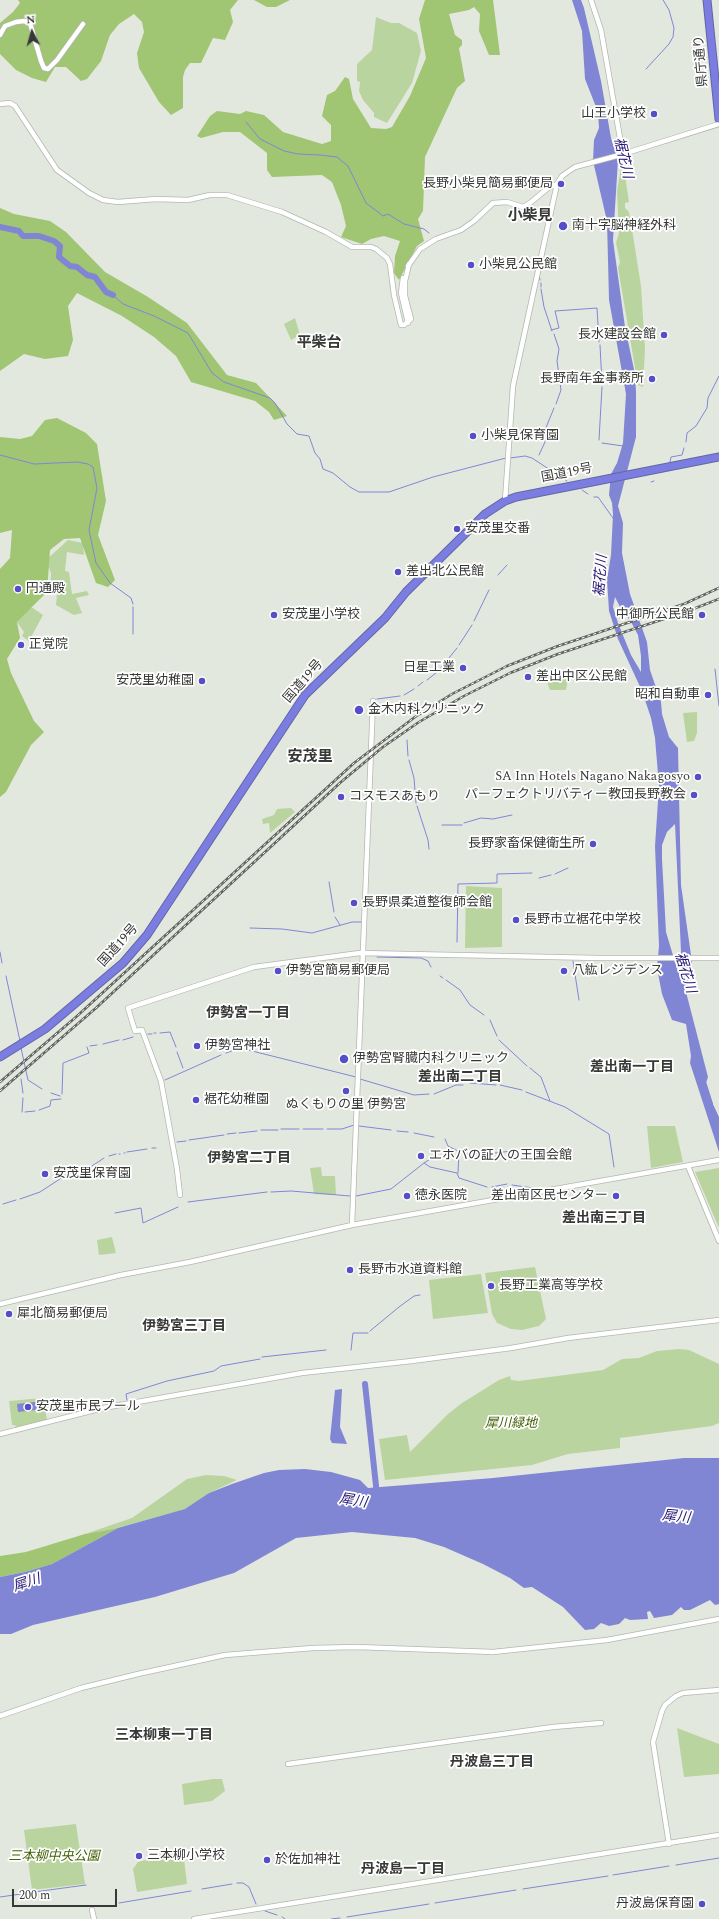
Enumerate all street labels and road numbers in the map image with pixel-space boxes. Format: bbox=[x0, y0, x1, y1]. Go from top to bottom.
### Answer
street label: 県庁通り bbox=[692, 34, 712, 88]
street label: 国道19号 bbox=[540, 461, 594, 487]
street label: 国道19号 bbox=[281, 657, 327, 707]
street label: 国道19号 bbox=[96, 921, 142, 971]

